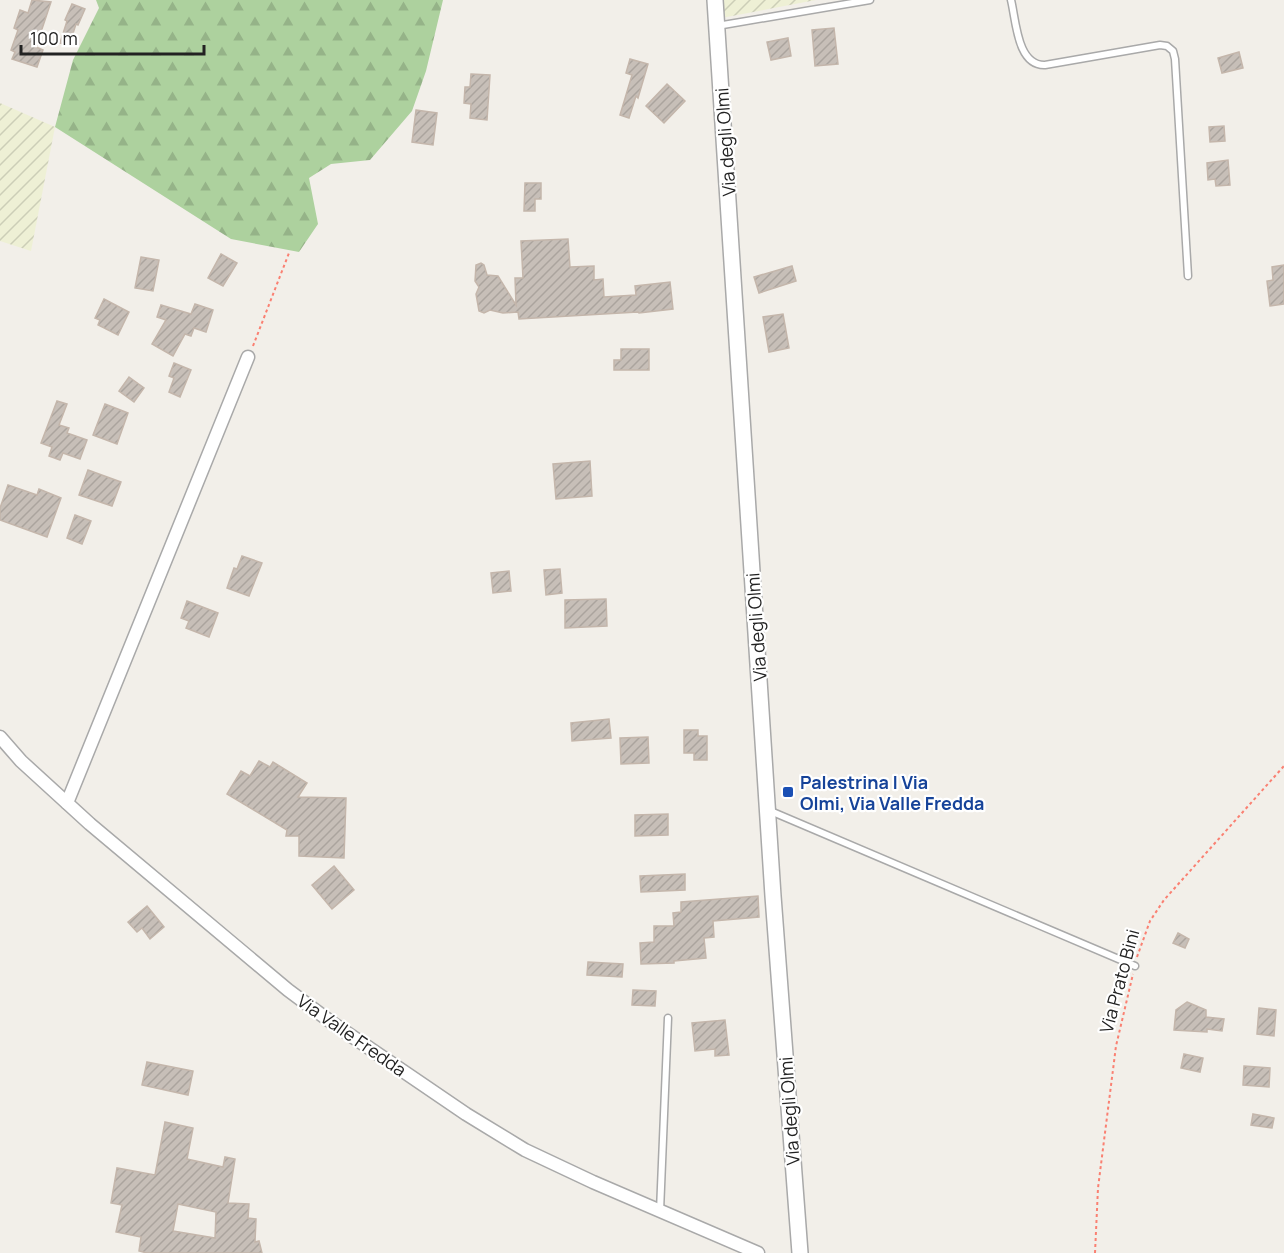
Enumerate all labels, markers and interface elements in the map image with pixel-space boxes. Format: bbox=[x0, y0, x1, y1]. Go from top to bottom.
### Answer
scale bar bbox=[21, 18, 204, 56]
text: 100 m bbox=[30, 26, 78, 50]
street label: Via degli Olmi bbox=[709, 87, 741, 197]
street label: Via degli Olmi bbox=[740, 572, 772, 682]
place label: Palestrina | Via Olmi, Via Valle Fredda bbox=[800, 770, 984, 815]
marker: Palestrina | Via Olmi, Via Valle Fredda bbox=[781, 785, 795, 799]
street label: Via Prato Bini bbox=[1094, 926, 1144, 1036]
street label: Via Valle Fredda bbox=[293, 988, 411, 1082]
street label: Via degli Olmi bbox=[773, 1056, 805, 1166]

